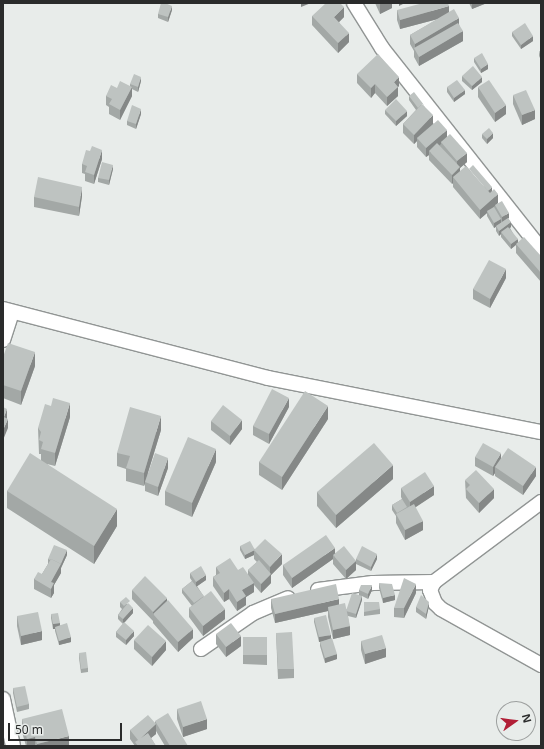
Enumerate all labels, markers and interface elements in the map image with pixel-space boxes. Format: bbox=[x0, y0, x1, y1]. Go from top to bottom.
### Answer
north arrow bbox=[496, 701, 536, 741]
text: N bbox=[519, 712, 536, 724]
scale bar bbox=[10, 715, 124, 741]
text: 50 m bbox=[15, 721, 43, 738]

